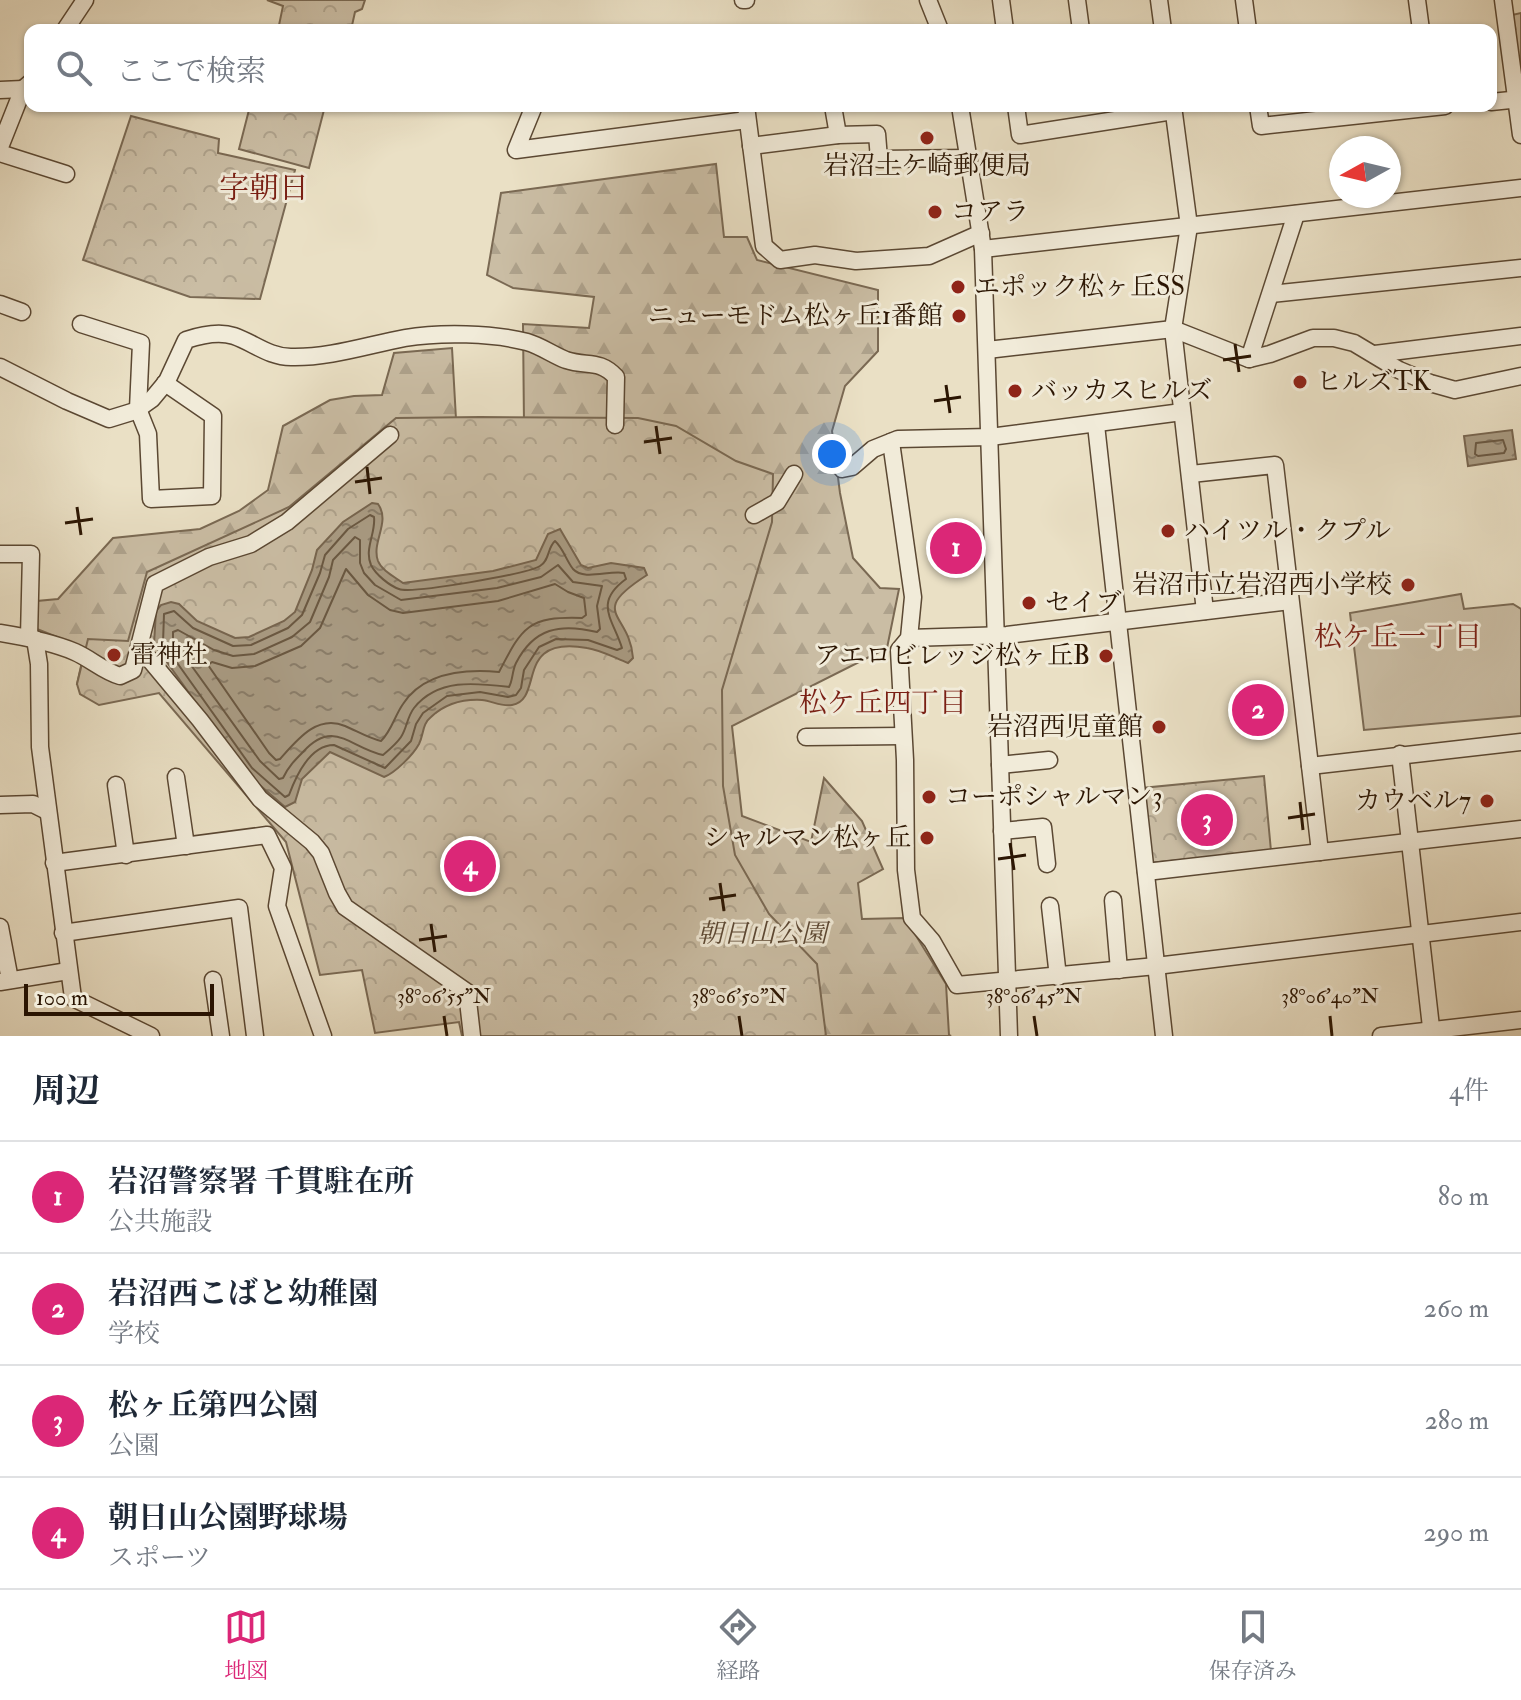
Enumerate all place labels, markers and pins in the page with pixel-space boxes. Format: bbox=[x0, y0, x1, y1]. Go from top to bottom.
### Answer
marker: 岩沼土ケ崎郵便局 bbox=[918, 129, 936, 147]
place label: 岩沼土ケ崎郵便局 bbox=[823, 150, 1031, 182]
place label: コアラ bbox=[951, 196, 1029, 228]
marker: コアラ bbox=[926, 203, 944, 221]
place label: エポック松ヶ丘SS bbox=[974, 271, 1185, 303]
marker: エポック松ヶ丘SS bbox=[949, 278, 967, 296]
place label: ニューモドム松ヶ丘1番館 bbox=[648, 300, 943, 332]
marker: ニューモドム松ヶ丘1番館 bbox=[950, 307, 968, 325]
place label: ヒルズTK bbox=[1316, 366, 1432, 398]
marker: ヒルズTK bbox=[1291, 373, 1309, 391]
place label: バッカスヒルズ bbox=[1031, 375, 1212, 407]
marker: バッカスヒルズ bbox=[1006, 382, 1024, 400]
place label: ハイツル・クプル bbox=[1184, 515, 1391, 547]
pin: 1 bbox=[930, 518, 982, 578]
marker: ハイツル・クプル bbox=[1159, 522, 1177, 540]
place label: 岩沼市立岩沼西小学校 bbox=[1132, 569, 1392, 601]
marker: 岩沼市立岩沼西小学校 bbox=[1399, 576, 1417, 594]
place label: セイブ bbox=[1045, 587, 1121, 619]
marker: セイブ bbox=[1020, 594, 1038, 612]
place label: 雷神社 bbox=[130, 639, 208, 671]
place label: アエロビレッジ松ヶ丘B bbox=[815, 640, 1090, 672]
marker: 雷神社 bbox=[105, 646, 123, 664]
marker: アエロビレッジ松ヶ丘B bbox=[1097, 647, 1115, 665]
pin: 2 bbox=[1232, 680, 1284, 740]
place label: 岩沼西児童館 bbox=[987, 711, 1143, 743]
marker: 岩沼西児童館 bbox=[1150, 718, 1168, 736]
place label: コーポシャルマン3 bbox=[945, 781, 1162, 813]
place label: カウベル7 bbox=[1355, 785, 1471, 817]
marker: コーポシャルマン3 bbox=[920, 788, 938, 806]
pin: 3 bbox=[1181, 790, 1233, 850]
marker: カウベル7 bbox=[1478, 792, 1496, 810]
place label: シャルマン松ヶ丘 bbox=[704, 822, 911, 854]
marker: シャルマン松ヶ丘 bbox=[918, 829, 936, 847]
pin: 4 bbox=[444, 836, 496, 896]

